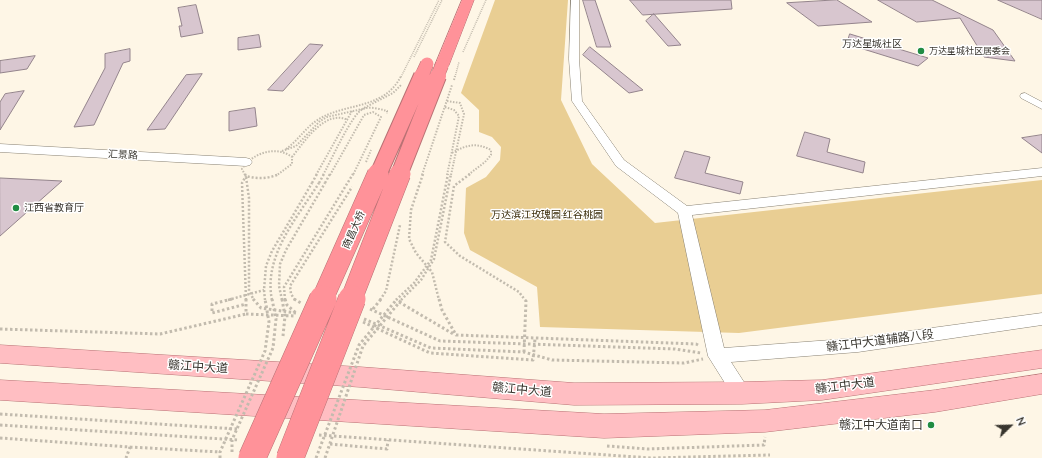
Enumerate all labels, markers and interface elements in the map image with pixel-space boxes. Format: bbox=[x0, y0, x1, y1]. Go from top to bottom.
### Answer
district label: 万达星城社区 bbox=[842, 38, 902, 50]
marker: 万达星城社区居委会 bbox=[916, 46, 926, 56]
place label: 万达星城社区居委会 bbox=[929, 46, 1010, 56]
street label: 汇景路 bbox=[108, 148, 138, 162]
place label: 江西省教育厅 bbox=[24, 202, 84, 214]
marker: 江西省教育厅 bbox=[11, 203, 21, 213]
street label: 南昌大桥 bbox=[340, 209, 368, 251]
park label: 万达滨江玫瑰园·红谷桃园 bbox=[491, 209, 603, 221]
street label: 赣江中大道辅路八段 bbox=[826, 327, 934, 355]
street label: 赣江中大道 bbox=[168, 358, 228, 376]
street label: 赣江中大道 bbox=[814, 375, 876, 397]
street label: 赣江中大道 bbox=[491, 380, 553, 400]
north arrow bbox=[990, 406, 1030, 446]
text: N bbox=[1013, 415, 1029, 428]
place label: 赣江中大道南口 bbox=[839, 418, 923, 432]
marker: 赣江中大道南口 bbox=[926, 420, 936, 430]

